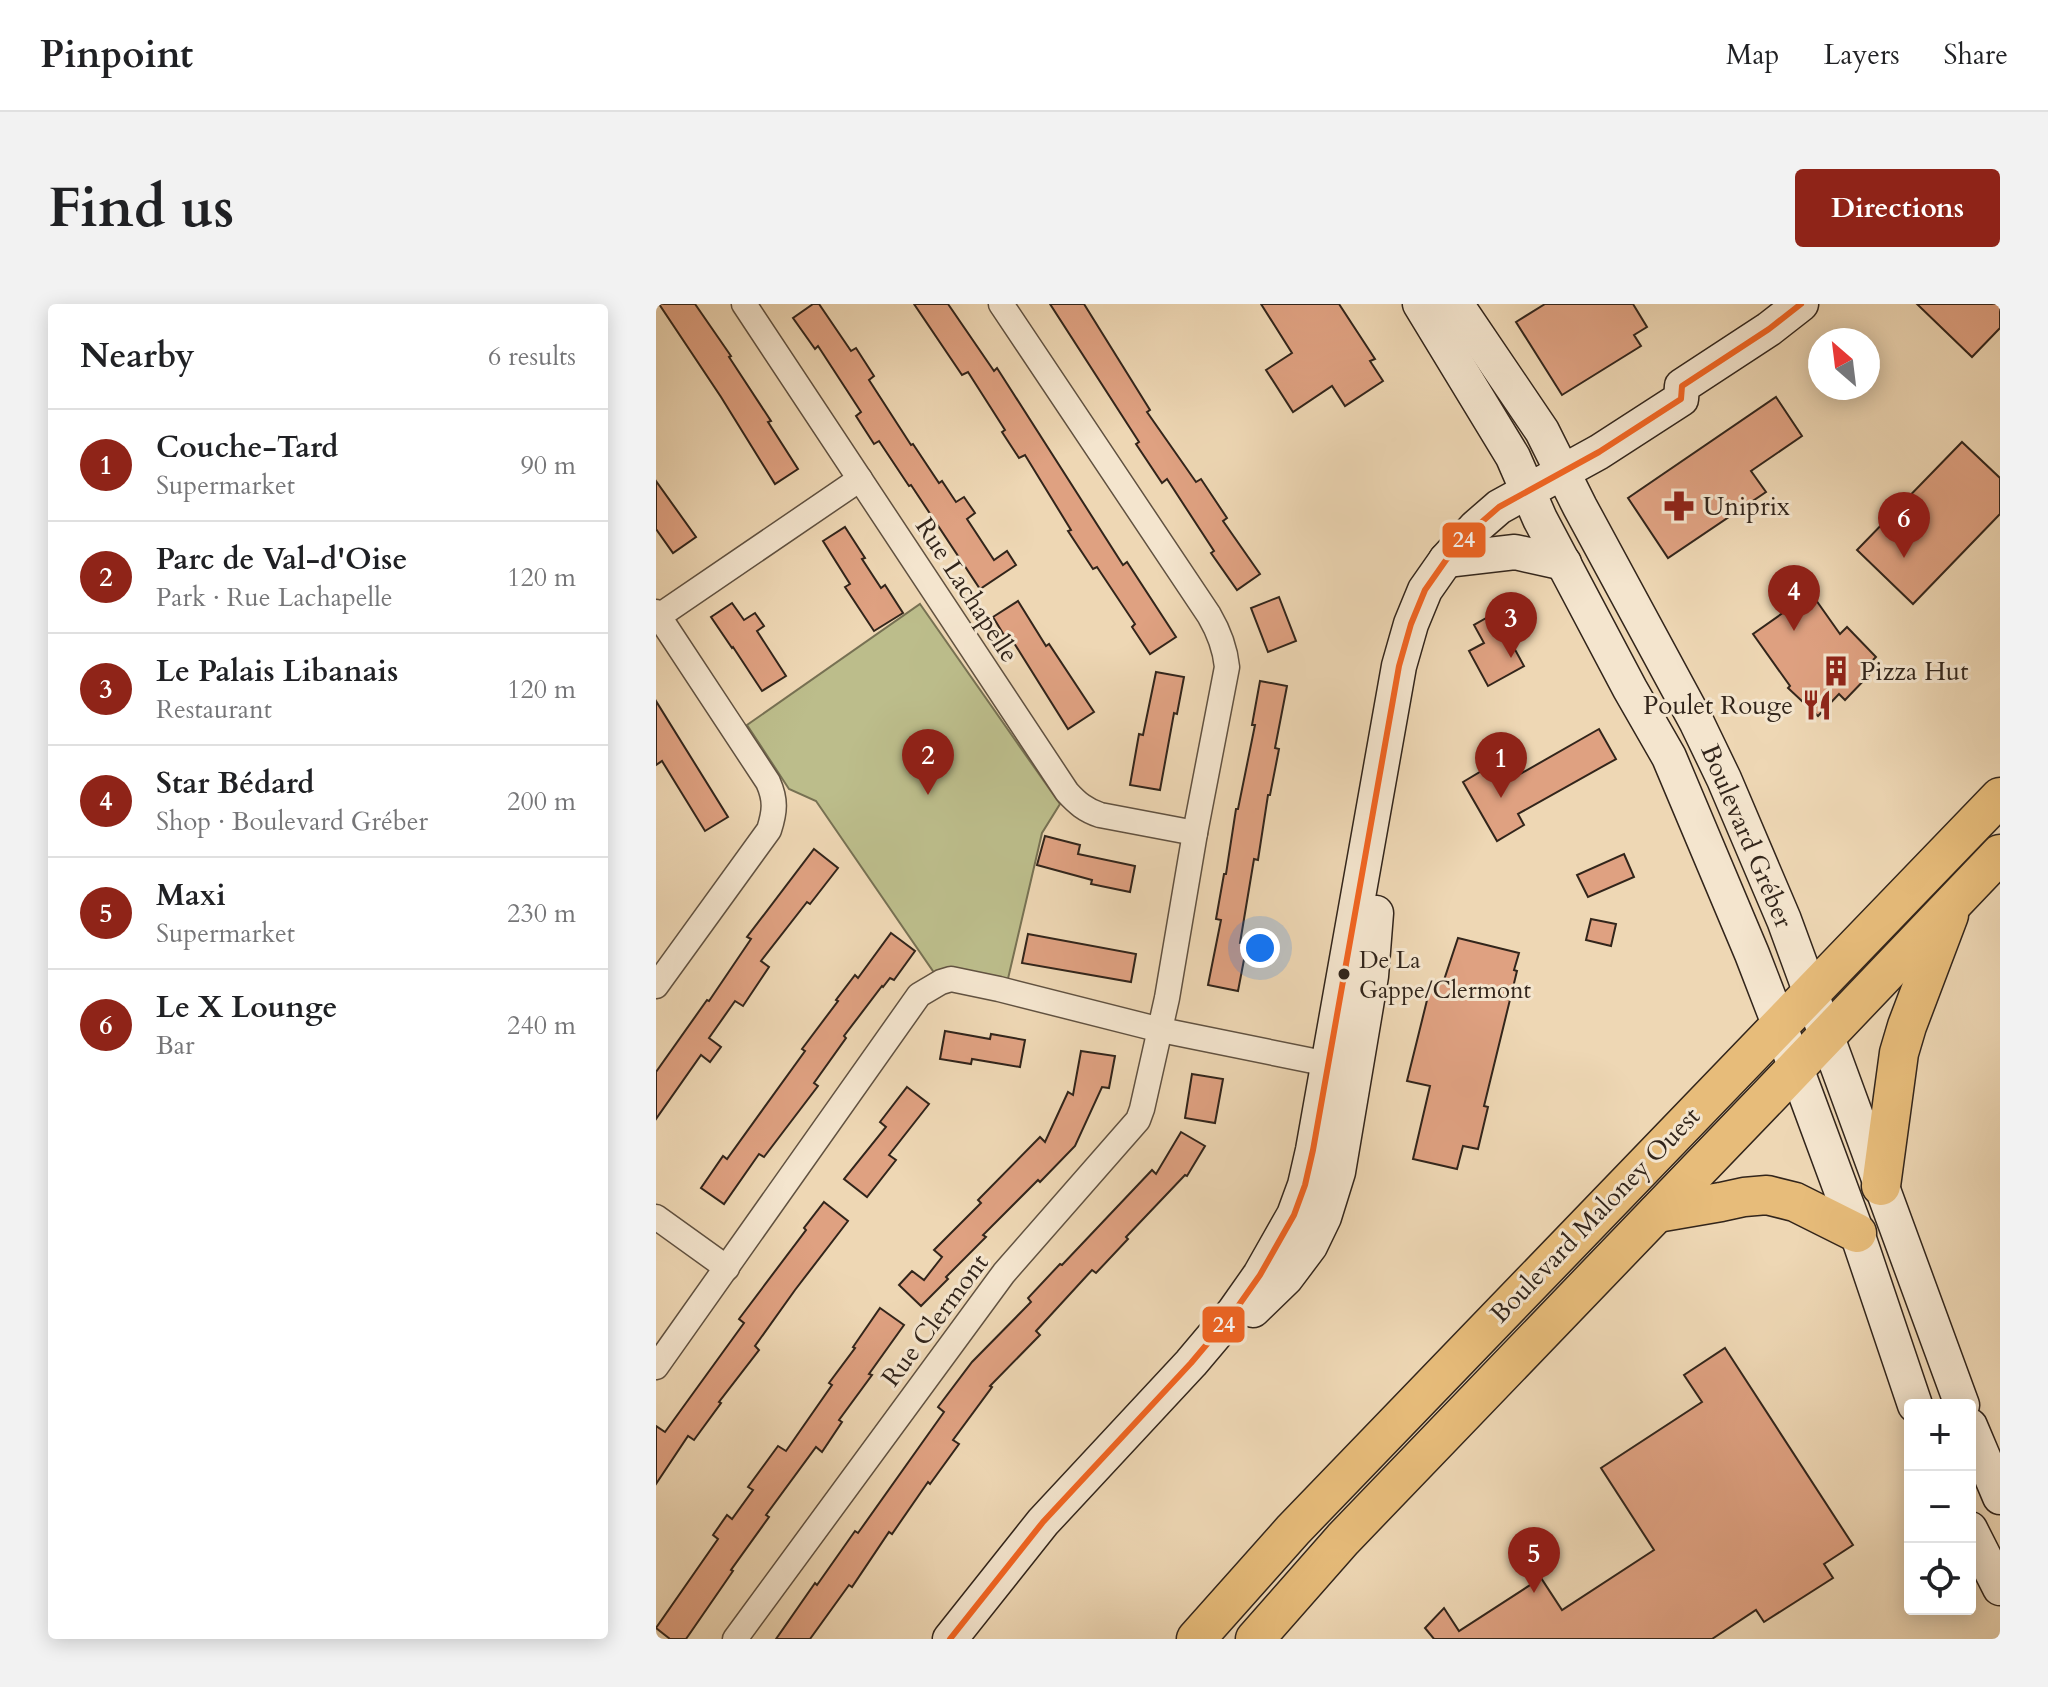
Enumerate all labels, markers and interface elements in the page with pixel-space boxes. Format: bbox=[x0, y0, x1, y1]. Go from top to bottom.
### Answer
text: Pinpoint bbox=[40, 29, 193, 81]
text: Map bbox=[1726, 36, 1779, 74]
text: Layers bbox=[1823, 36, 1900, 74]
text: Share bbox=[1944, 36, 2008, 74]
button: Directions bbox=[1795, 169, 2000, 247]
text: Find us bbox=[48, 171, 234, 246]
north arrow bbox=[1808, 328, 1880, 400]
text: Nearby bbox=[80, 333, 195, 379]
text: 6 results bbox=[488, 339, 576, 374]
text: Couche-Tard bbox=[156, 427, 338, 468]
text: 1 bbox=[99, 448, 113, 483]
text: 90 m bbox=[520, 448, 576, 483]
text: Supermarket bbox=[156, 468, 295, 503]
pharmacy icon: Uniprix bbox=[1662, 489, 1696, 523]
place label: Uniprix bbox=[1703, 489, 1790, 524]
pin: 6 bbox=[1878, 492, 1930, 558]
street label: Rue Lachapelle bbox=[907, 511, 1027, 669]
line badge: 24 bbox=[1441, 521, 1487, 559]
text: 24 bbox=[1453, 525, 1475, 555]
text: Parc de Val-d'Oise bbox=[156, 539, 407, 580]
text: 2 bbox=[99, 560, 113, 595]
text: 120 m bbox=[507, 560, 576, 595]
pin: 4 bbox=[1768, 565, 1820, 631]
text: Park · Rue Lachapelle bbox=[156, 580, 393, 615]
pin: 3 bbox=[1485, 592, 1537, 658]
text: Le Palais Libanais bbox=[156, 651, 398, 692]
building icon: Pizza Hut bbox=[1819, 654, 1853, 688]
place label: Pizza Hut bbox=[1860, 654, 1968, 689]
text: 3 bbox=[99, 672, 113, 707]
text: 120 m bbox=[507, 672, 576, 707]
place label: Poulet Rouge bbox=[1643, 688, 1793, 723]
restaurant icon: Poulet Rouge bbox=[1800, 688, 1834, 722]
text: Restaurant bbox=[156, 692, 272, 727]
pin: 2 bbox=[902, 729, 954, 795]
pin: 1 bbox=[1475, 732, 1527, 798]
street label: Boulevard Gréber bbox=[1693, 739, 1802, 934]
text: Star Bédard bbox=[156, 763, 314, 804]
text: 4 bbox=[99, 784, 113, 819]
text: 200 m bbox=[507, 784, 576, 819]
text: Shop · Boulevard Gréber bbox=[156, 804, 428, 839]
text: Maxi bbox=[156, 875, 226, 916]
text: 5 bbox=[99, 896, 113, 931]
text: 230 m bbox=[507, 896, 576, 931]
text: Supermarket bbox=[156, 916, 295, 951]
your location bbox=[1240, 928, 1280, 968]
place label: De La Gappe/Clermont bbox=[1359, 944, 1532, 1007]
marker: De La Gappe/Clermont bbox=[1336, 966, 1352, 982]
text: Le X Lounge bbox=[156, 987, 337, 1028]
text: 6 bbox=[99, 1008, 113, 1043]
text: 240 m bbox=[507, 1008, 576, 1043]
text: Bar bbox=[156, 1028, 194, 1063]
street label: Boulevard Maloney Ouest bbox=[1482, 1099, 1708, 1331]
street label: Rue Clermont bbox=[874, 1246, 996, 1394]
line badge: 24 bbox=[1201, 1305, 1246, 1344]
text: 24 bbox=[1213, 1310, 1235, 1340]
map controls bbox=[1904, 1399, 1976, 1615]
button: + bbox=[1904, 1399, 1976, 1471]
button: − bbox=[1904, 1471, 1976, 1543]
pin: 5 bbox=[1508, 1527, 1560, 1593]
button: locate bbox=[1904, 1543, 1976, 1615]

